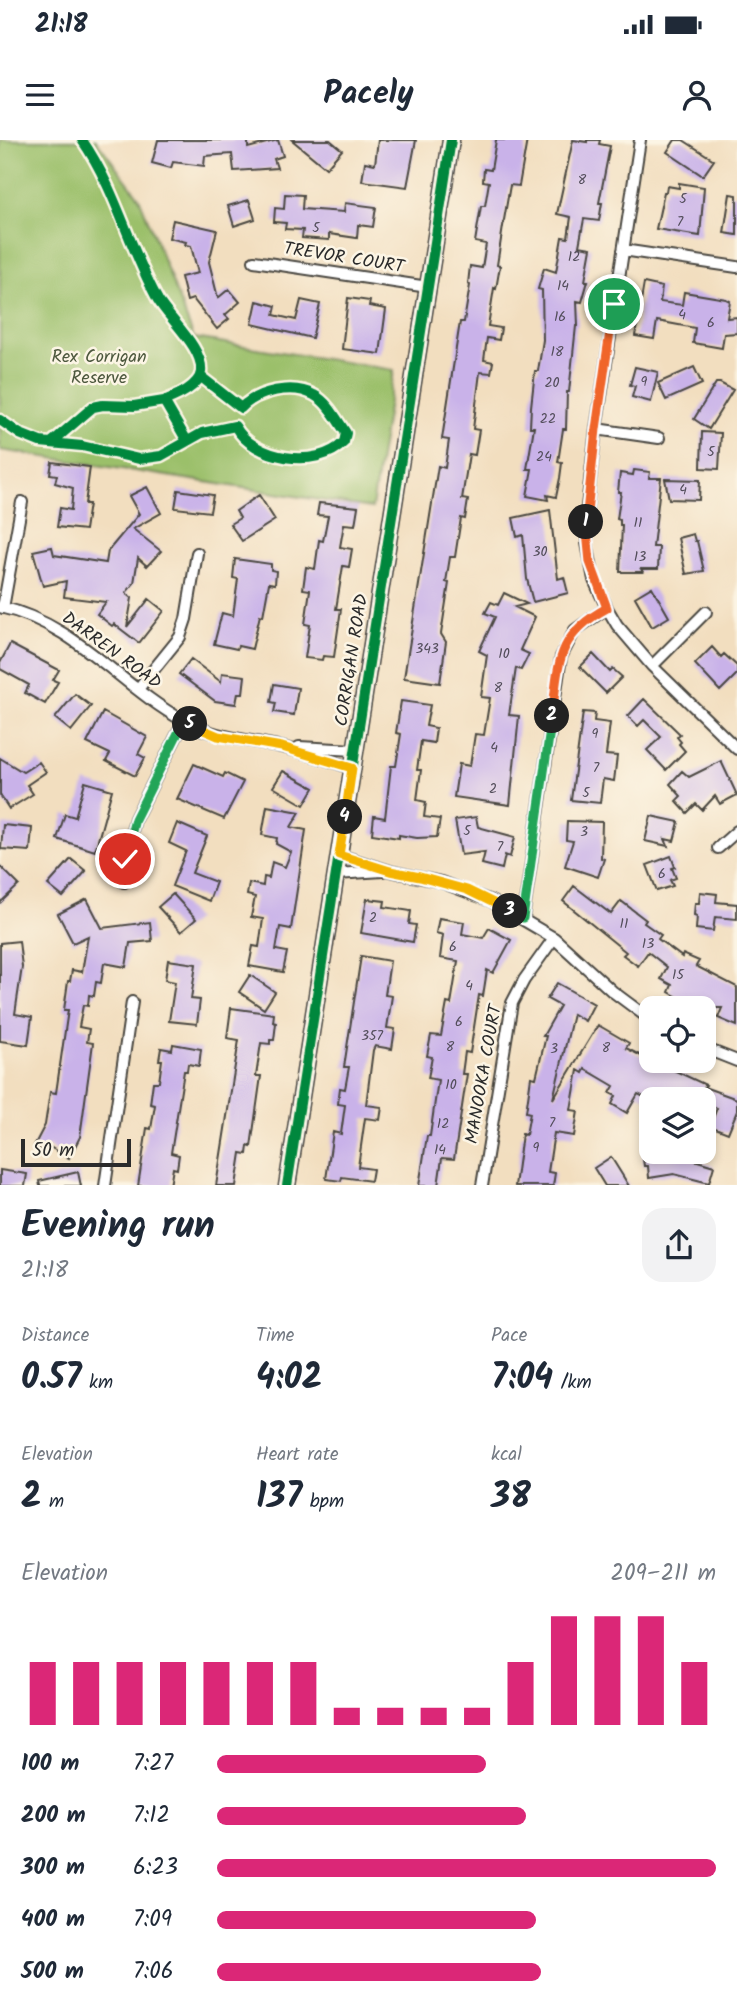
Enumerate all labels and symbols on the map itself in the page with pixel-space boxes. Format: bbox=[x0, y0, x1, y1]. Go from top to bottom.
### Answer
house number: 8 bbox=[578, 169, 587, 191]
house number: 5 bbox=[679, 188, 688, 210]
house number: 7 bbox=[677, 211, 684, 233]
house number: 5 bbox=[312, 217, 321, 239]
street label: TREVOR COURT bbox=[281, 235, 408, 283]
house number: 12 bbox=[568, 246, 580, 268]
pin bbox=[584, 274, 644, 334]
house number: 14 bbox=[557, 275, 569, 297]
house number: 4 bbox=[678, 304, 686, 326]
house number: 16 bbox=[554, 306, 566, 328]
house number: 6 bbox=[707, 312, 715, 334]
house number: 18 bbox=[551, 341, 564, 363]
park label: Rex Corrigan Reserve bbox=[51, 343, 147, 393]
house number: 9 bbox=[641, 371, 648, 393]
house number: 20 bbox=[544, 372, 560, 394]
house number: 22 bbox=[540, 408, 556, 430]
house number: 5 bbox=[707, 441, 716, 463]
house number: 24 bbox=[536, 446, 552, 468]
house number: 4 bbox=[679, 479, 687, 501]
pin: 1 bbox=[568, 504, 604, 540]
house number: 11 bbox=[634, 512, 642, 534]
house number: 30 bbox=[533, 541, 548, 563]
house number: 13 bbox=[634, 546, 646, 568]
street label: CORRIGAN ROAD bbox=[328, 591, 377, 729]
street label: DARREN ROAD bbox=[55, 605, 168, 698]
house number: 343 bbox=[415, 638, 439, 660]
house number: 10 bbox=[498, 643, 510, 665]
house number: 8 bbox=[494, 677, 503, 699]
pin: 2 bbox=[534, 698, 570, 734]
pin: 5 bbox=[172, 706, 208, 742]
house number: 9 bbox=[592, 723, 599, 745]
house number: 4 bbox=[490, 737, 498, 759]
house number: 7 bbox=[593, 757, 600, 779]
house number: 2 bbox=[489, 778, 497, 800]
house number: 5 bbox=[582, 782, 591, 804]
pin: 4 bbox=[328, 800, 362, 834]
house number: 5 bbox=[463, 820, 472, 842]
house number: 3 bbox=[580, 821, 588, 843]
pin bbox=[95, 829, 155, 889]
house number: 7 bbox=[497, 836, 504, 858]
house number: 6 bbox=[658, 863, 666, 885]
pin: 3 bbox=[492, 894, 528, 928]
house number: 2 bbox=[369, 907, 377, 929]
house number: 11 bbox=[620, 913, 628, 935]
house number: 13 bbox=[642, 933, 654, 955]
house number: 6 bbox=[449, 936, 457, 958]
house number: 15 bbox=[672, 964, 685, 986]
house number: 4 bbox=[465, 975, 473, 997]
street label: MANOOKA COURT bbox=[458, 1001, 511, 1146]
house number: 6 bbox=[455, 1011, 463, 1033]
house number: 357 bbox=[361, 1025, 384, 1047]
house number: 8 bbox=[446, 1036, 455, 1058]
house number: 8 bbox=[602, 1037, 611, 1059]
house number: 3 bbox=[550, 1038, 558, 1060]
house number: 10 bbox=[445, 1074, 457, 1096]
house number: 7 bbox=[549, 1112, 556, 1134]
house number: 12 bbox=[437, 1113, 449, 1135]
scale bar bbox=[21, 1136, 131, 1168]
house number: 9 bbox=[533, 1137, 540, 1159]
house number: 14 bbox=[434, 1139, 446, 1161]

